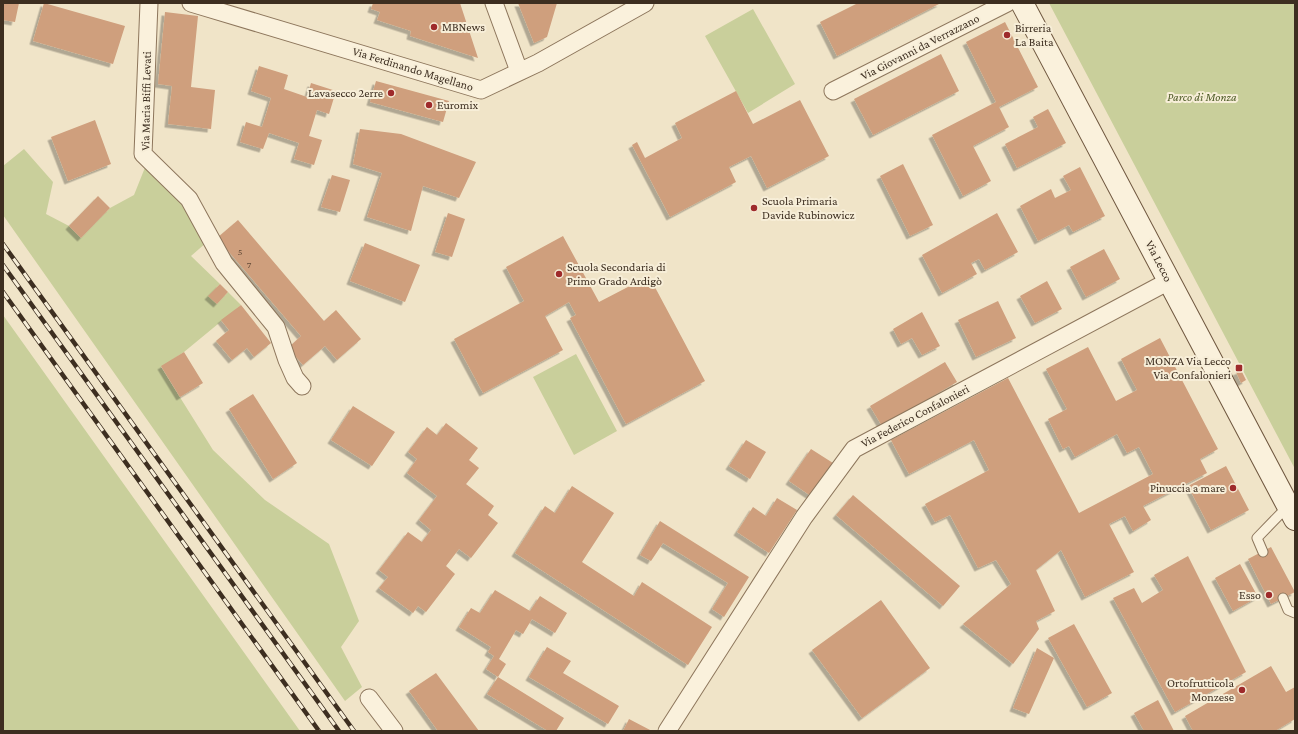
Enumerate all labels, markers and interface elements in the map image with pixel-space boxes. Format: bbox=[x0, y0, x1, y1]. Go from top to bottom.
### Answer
street label: Via Giovanni da Verrazzano bbox=[858, 11, 982, 83]
place label: MBNews bbox=[442, 20, 485, 34]
place label: Birreria La Baita bbox=[1015, 21, 1054, 49]
marker: MBNews bbox=[429, 22, 439, 32]
marker: Birreria La Baita bbox=[1002, 30, 1012, 40]
street label: Via Ferdinando Magellano bbox=[351, 44, 475, 94]
street label: Via Maria Biffi Levati bbox=[138, 51, 154, 151]
place label: Lavasecco 2erre bbox=[308, 86, 383, 100]
marker: Lavasecco 2erre bbox=[386, 88, 396, 98]
park label: Parco di Monza bbox=[1167, 90, 1237, 104]
place label: Euromix bbox=[437, 98, 479, 112]
marker: Euromix bbox=[424, 100, 434, 110]
place label: Scuola Primaria Davide Rubinowicz bbox=[762, 194, 855, 222]
marker: Scuola Primaria Davide Rubinowicz bbox=[749, 203, 759, 213]
street label: Via Lecco bbox=[1143, 238, 1175, 284]
house number: 5 bbox=[238, 246, 243, 257]
house number: 7 bbox=[247, 259, 252, 270]
place label: Scuola Secondaria di Primo Grado Ardigò bbox=[567, 260, 666, 288]
marker: Scuola Secondaria di Primo Grado Ardigò bbox=[554, 269, 564, 279]
place label: MONZA Via Lecco Via Confalonieri bbox=[1145, 354, 1231, 382]
marker: MONZA Via Lecco Via Confalonieri bbox=[1234, 363, 1244, 373]
street label: Via Federico Confalonieri bbox=[858, 382, 972, 450]
place label: Pinuccia a mare bbox=[1150, 481, 1225, 495]
marker: Pinuccia a mare bbox=[1228, 483, 1238, 493]
place label: Esso bbox=[1239, 588, 1261, 602]
marker: Esso bbox=[1264, 590, 1274, 600]
place label: Ortofrutticola Monzese bbox=[1167, 676, 1234, 704]
marker: Ortofrutticola Monzese bbox=[1237, 685, 1247, 695]

